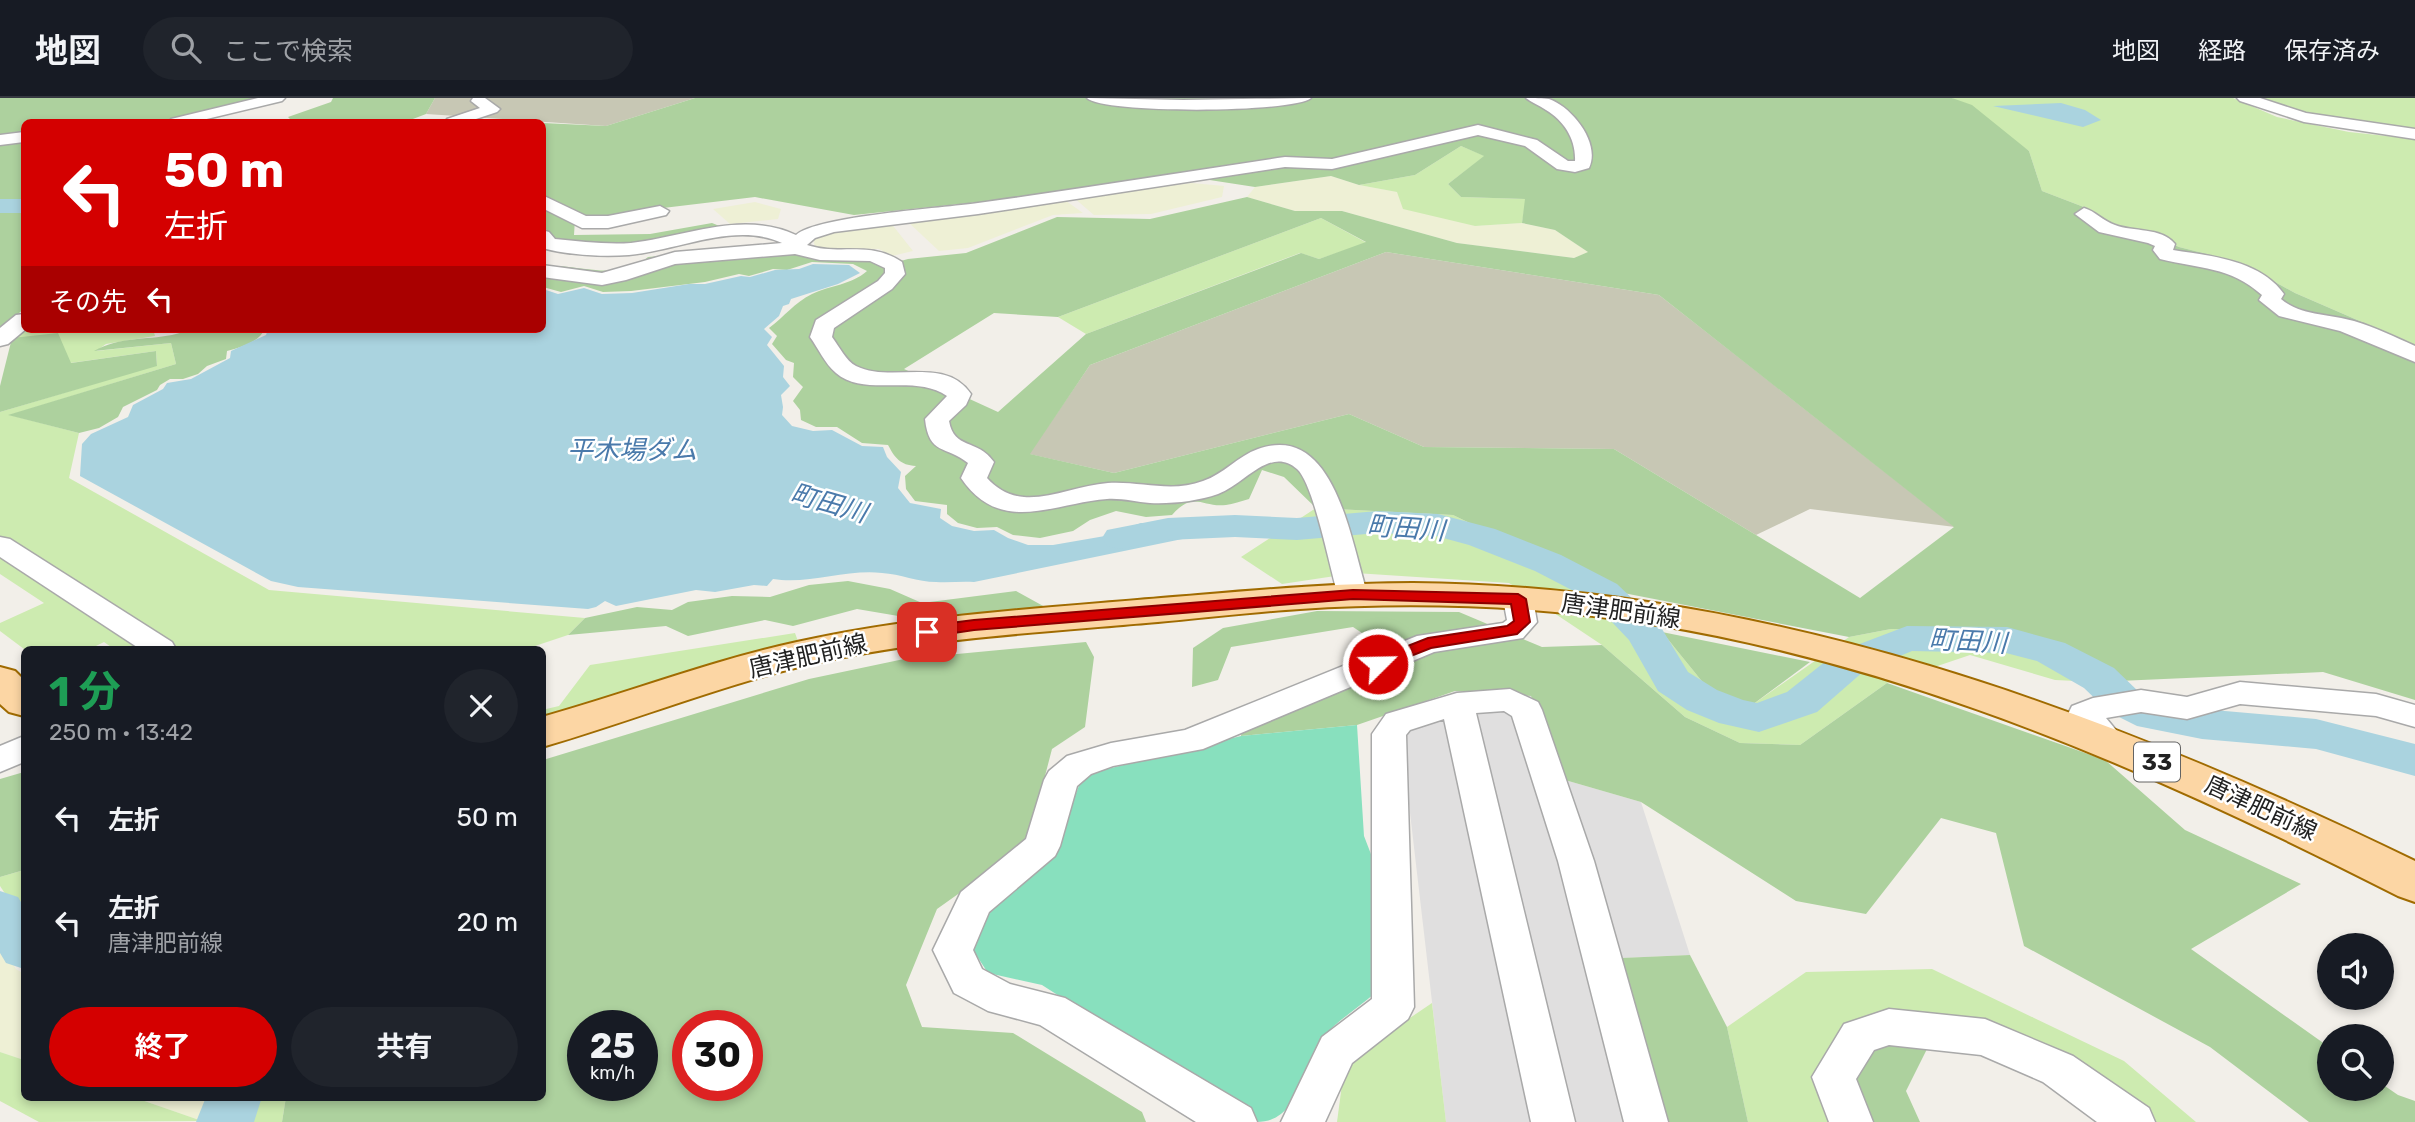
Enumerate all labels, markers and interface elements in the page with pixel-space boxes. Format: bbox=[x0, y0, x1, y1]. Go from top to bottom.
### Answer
search box bbox=[143, 17, 633, 80]
icon: search bbox=[167, 29, 205, 67]
text: 地図 bbox=[35, 31, 101, 70]
text: ここで検索 bbox=[223, 36, 353, 67]
text: 地図 bbox=[2112, 37, 2160, 65]
text: 経路 bbox=[2198, 37, 2246, 65]
text: 保存済み bbox=[2284, 37, 2380, 65]
text: 50 m bbox=[164, 141, 284, 199]
icon: left bbox=[49, 147, 140, 238]
text: 左折 bbox=[164, 207, 228, 245]
icon: left bbox=[141, 280, 179, 318]
text: その先 bbox=[49, 287, 127, 318]
water label: 平木場ダム bbox=[567, 435, 697, 466]
water label: 町田川 bbox=[787, 478, 874, 530]
water label: 町田川 bbox=[1366, 510, 1449, 547]
street label: 唐津肥前線 bbox=[1560, 589, 1682, 633]
pin bbox=[897, 602, 957, 662]
icon: arrive bbox=[908, 613, 946, 651]
water label: 町田川 bbox=[1928, 624, 2011, 659]
position arrow bbox=[1341, 627, 1415, 701]
street label: 唐津肥前線 bbox=[746, 629, 870, 683]
text: 1 分 bbox=[49, 667, 121, 717]
button: close bbox=[444, 669, 518, 743]
text: 250 m · 13:42 bbox=[49, 718, 193, 746]
road number: 33 bbox=[2134, 742, 2180, 782]
street label: 唐津肥前線 bbox=[2201, 770, 2321, 846]
icon: left bbox=[49, 799, 87, 837]
text: 50 m bbox=[457, 802, 518, 833]
text: 左折 bbox=[108, 805, 160, 836]
text: 左折 bbox=[108, 893, 160, 924]
icon: left bbox=[49, 904, 87, 942]
text: 20 m bbox=[457, 907, 518, 938]
text: 唐津肥前線 bbox=[108, 929, 223, 957]
map controls bbox=[2317, 933, 2394, 1101]
button: sound bbox=[2317, 933, 2394, 1010]
button: 終了 bbox=[49, 1007, 277, 1087]
button: 共有 bbox=[291, 1007, 518, 1087]
speed limit sign: 30 bbox=[672, 1010, 763, 1101]
button: search bbox=[2317, 1024, 2394, 1101]
text: 25 bbox=[590, 1025, 635, 1067]
text: km/h bbox=[590, 1062, 635, 1084]

